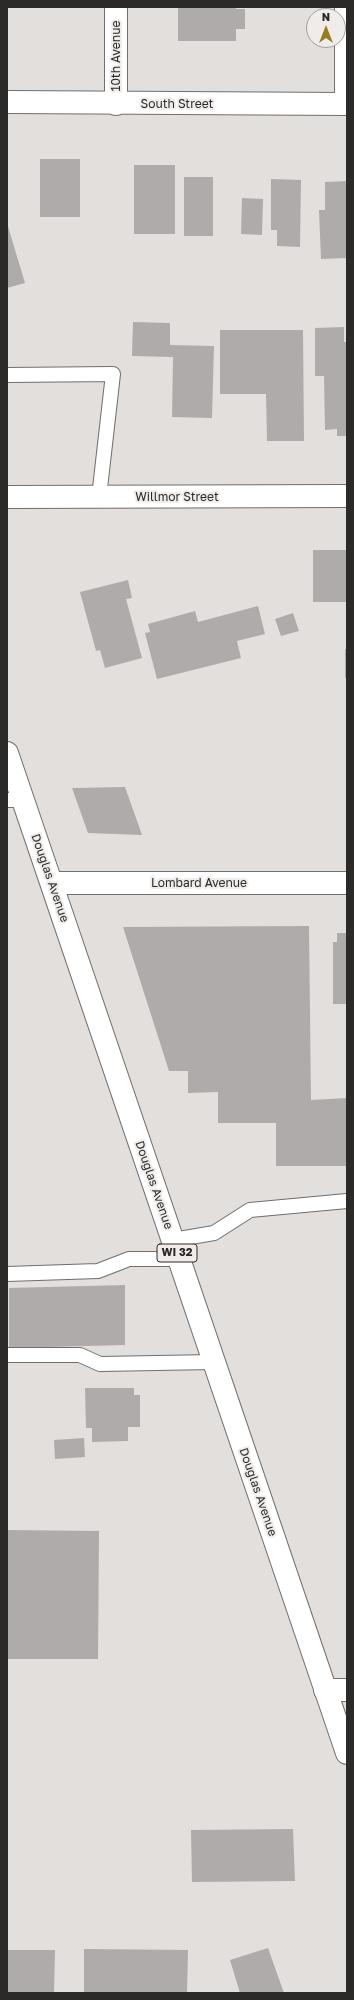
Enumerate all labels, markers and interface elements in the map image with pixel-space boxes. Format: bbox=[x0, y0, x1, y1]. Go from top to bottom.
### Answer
north arrow bbox=[306, 8, 346, 48]
text: N bbox=[322, 10, 330, 23]
street label: 10th Avenue bbox=[109, 21, 123, 91]
street label: South Street bbox=[141, 97, 213, 111]
street label: Willmor Street bbox=[135, 490, 219, 504]
street label: Douglas Avenue bbox=[28, 832, 72, 924]
street label: Lombard Avenue bbox=[151, 876, 247, 890]
street label: Douglas Avenue bbox=[132, 1139, 176, 1231]
road number: WI 32 bbox=[157, 1244, 197, 1262]
street label: Douglas Avenue bbox=[236, 1446, 280, 1538]

